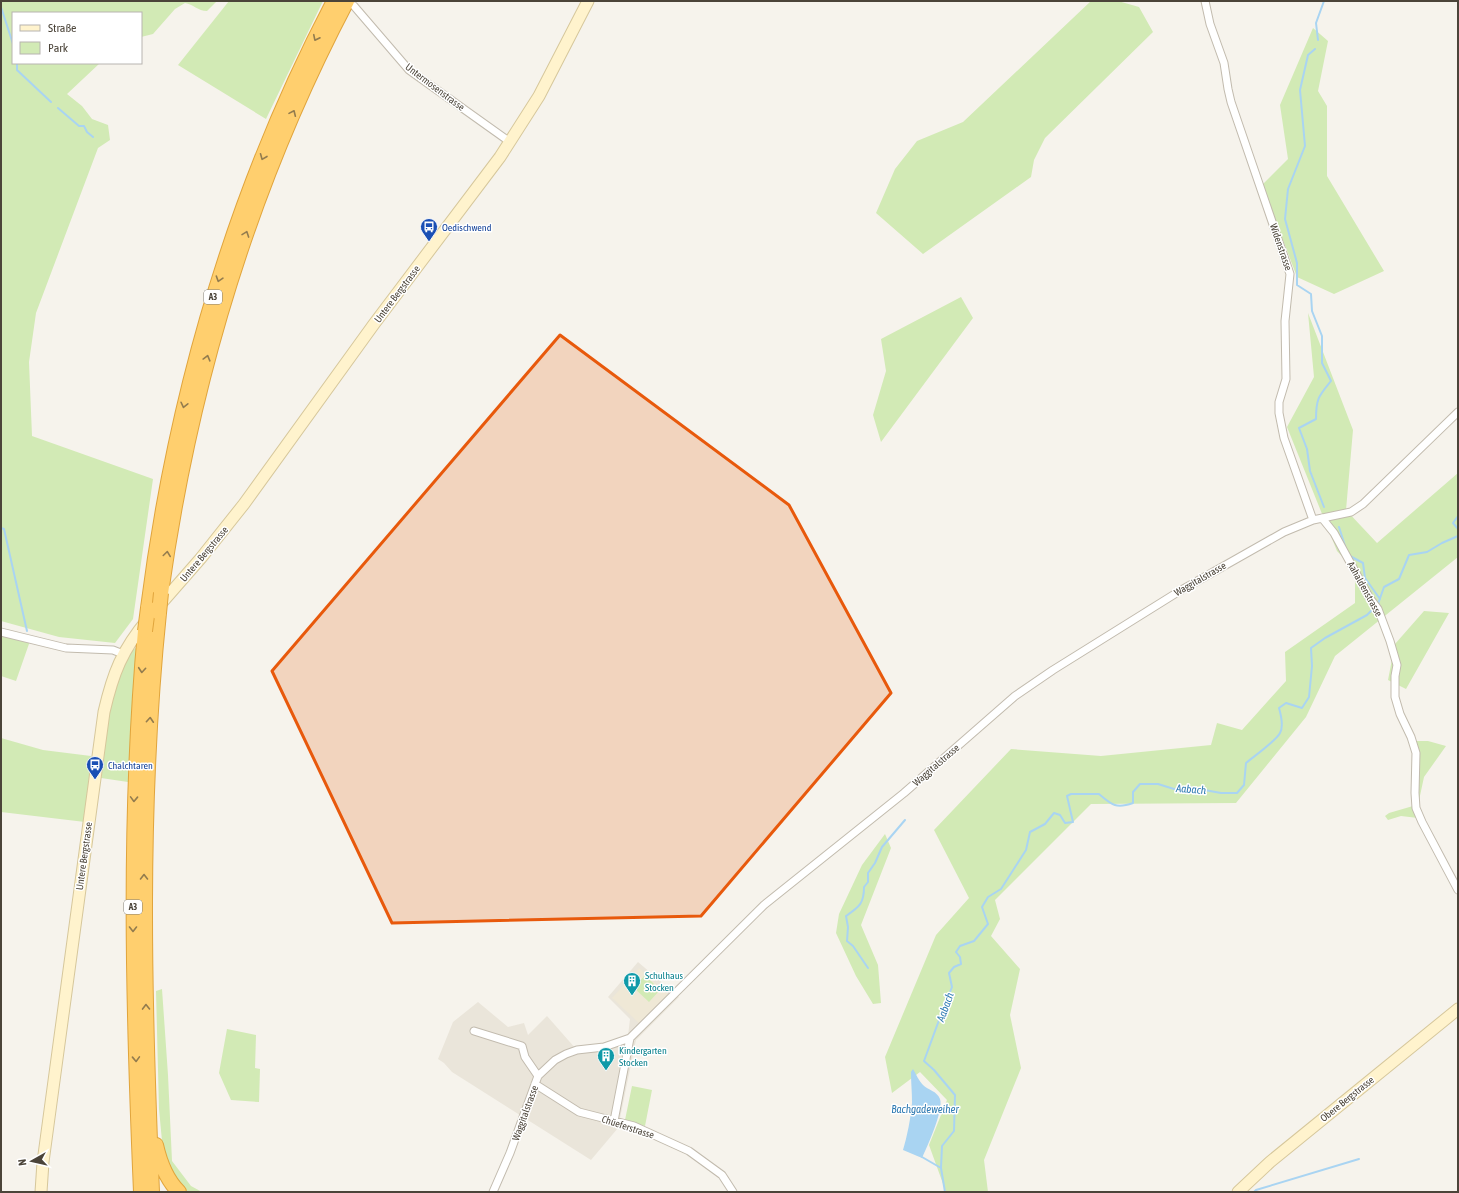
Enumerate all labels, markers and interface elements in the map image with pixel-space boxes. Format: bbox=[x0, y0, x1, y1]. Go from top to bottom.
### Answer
legend bbox=[12, 12, 142, 64]
text: Straße bbox=[48, 21, 76, 35]
one-way arrow bbox=[313, 34, 320, 42]
text: Park bbox=[48, 41, 69, 55]
street label: Untermosenstrasse bbox=[403, 61, 467, 113]
one-way arrow bbox=[289, 110, 297, 117]
one-way arrow bbox=[259, 154, 267, 161]
bus stop icon: Oedischwend bbox=[419, 217, 439, 242]
place label: Oedischwend bbox=[442, 222, 492, 233]
street label: Widenstrasse bbox=[1268, 222, 1294, 272]
one-way arrow bbox=[241, 231, 249, 238]
street label: Untere Bergstrasse bbox=[372, 263, 422, 325]
one-way arrow bbox=[215, 276, 223, 283]
road number: A3 bbox=[204, 290, 222, 304]
one-way arrow bbox=[203, 355, 211, 361]
one-way arrow bbox=[180, 401, 188, 408]
street label: Untere Bergstrasse bbox=[178, 524, 231, 584]
one-way arrow bbox=[162, 551, 171, 557]
street label: Waggitalstrasse bbox=[1172, 560, 1228, 598]
street label: Aahaldenstrasse bbox=[1345, 560, 1385, 619]
one-way arrow bbox=[137, 667, 146, 673]
one-way arrow bbox=[145, 717, 154, 723]
street label: Waggitalstrasse bbox=[911, 742, 962, 788]
bus stop icon: Chalchtaren bbox=[85, 755, 105, 780]
place label: Chalchtaren bbox=[108, 760, 153, 771]
water label: Aabach bbox=[1174, 782, 1207, 796]
one-way arrow bbox=[130, 796, 139, 802]
street label: Untere Bergstrasse bbox=[74, 821, 94, 891]
one-way arrow bbox=[140, 874, 149, 880]
road number: A3 bbox=[124, 900, 142, 914]
one-way arrow bbox=[129, 926, 137, 932]
place label: Schulhaus Stocken bbox=[645, 970, 684, 993]
building icon: Schulhaus Stocken bbox=[622, 971, 642, 996]
water label: Aabach bbox=[934, 990, 956, 1024]
one-way arrow bbox=[142, 1004, 150, 1010]
place label: Kindergarten Stocken bbox=[619, 1045, 667, 1068]
building icon: Kindergarten Stocken bbox=[596, 1046, 616, 1071]
one-way arrow bbox=[131, 1056, 140, 1062]
street label: Obere Bergstrasse bbox=[1318, 1074, 1376, 1124]
street label: Waggitalstrasse bbox=[510, 1083, 540, 1142]
water label: Bachgadeweiher bbox=[891, 1103, 959, 1115]
street label: Chüeferstrasse bbox=[600, 1113, 656, 1141]
north arrow bbox=[12, 1141, 52, 1181]
text: N bbox=[16, 1158, 28, 1166]

